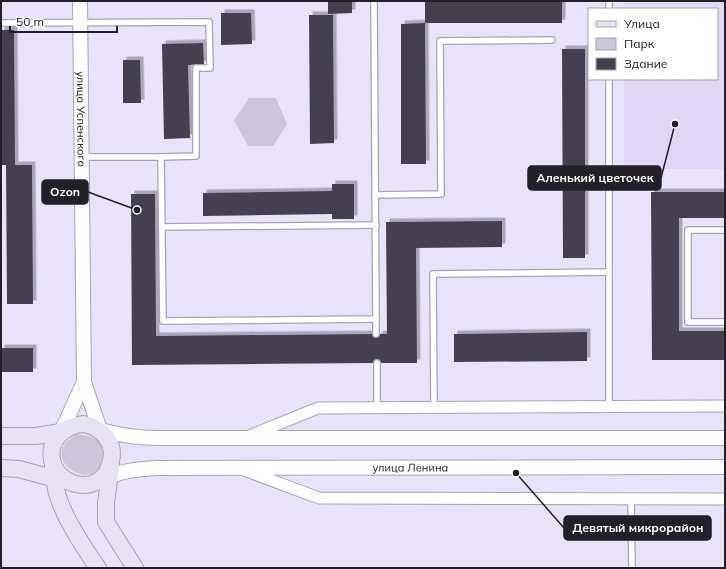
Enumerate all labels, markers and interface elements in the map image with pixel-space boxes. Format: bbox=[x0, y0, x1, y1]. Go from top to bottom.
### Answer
scale bar bbox=[10, 8, 117, 34]
legend bbox=[588, 8, 718, 80]
text: 50 m bbox=[16, 14, 44, 29]
text: Улица bbox=[623, 16, 660, 31]
text: Парк bbox=[624, 36, 655, 51]
text: Здание bbox=[624, 56, 668, 71]
street label: улица Успенского bbox=[74, 71, 89, 167]
callout: Аленький цветочек bbox=[528, 166, 661, 190]
text: Аленький цветочек bbox=[536, 170, 654, 185]
callout: Ozon bbox=[42, 180, 88, 204]
text: Ozon bbox=[50, 184, 80, 199]
street label: улица Ленина bbox=[372, 460, 448, 475]
callout: Девятый микрорайон bbox=[564, 516, 711, 540]
text: Девятый микрорайон bbox=[572, 520, 704, 535]

